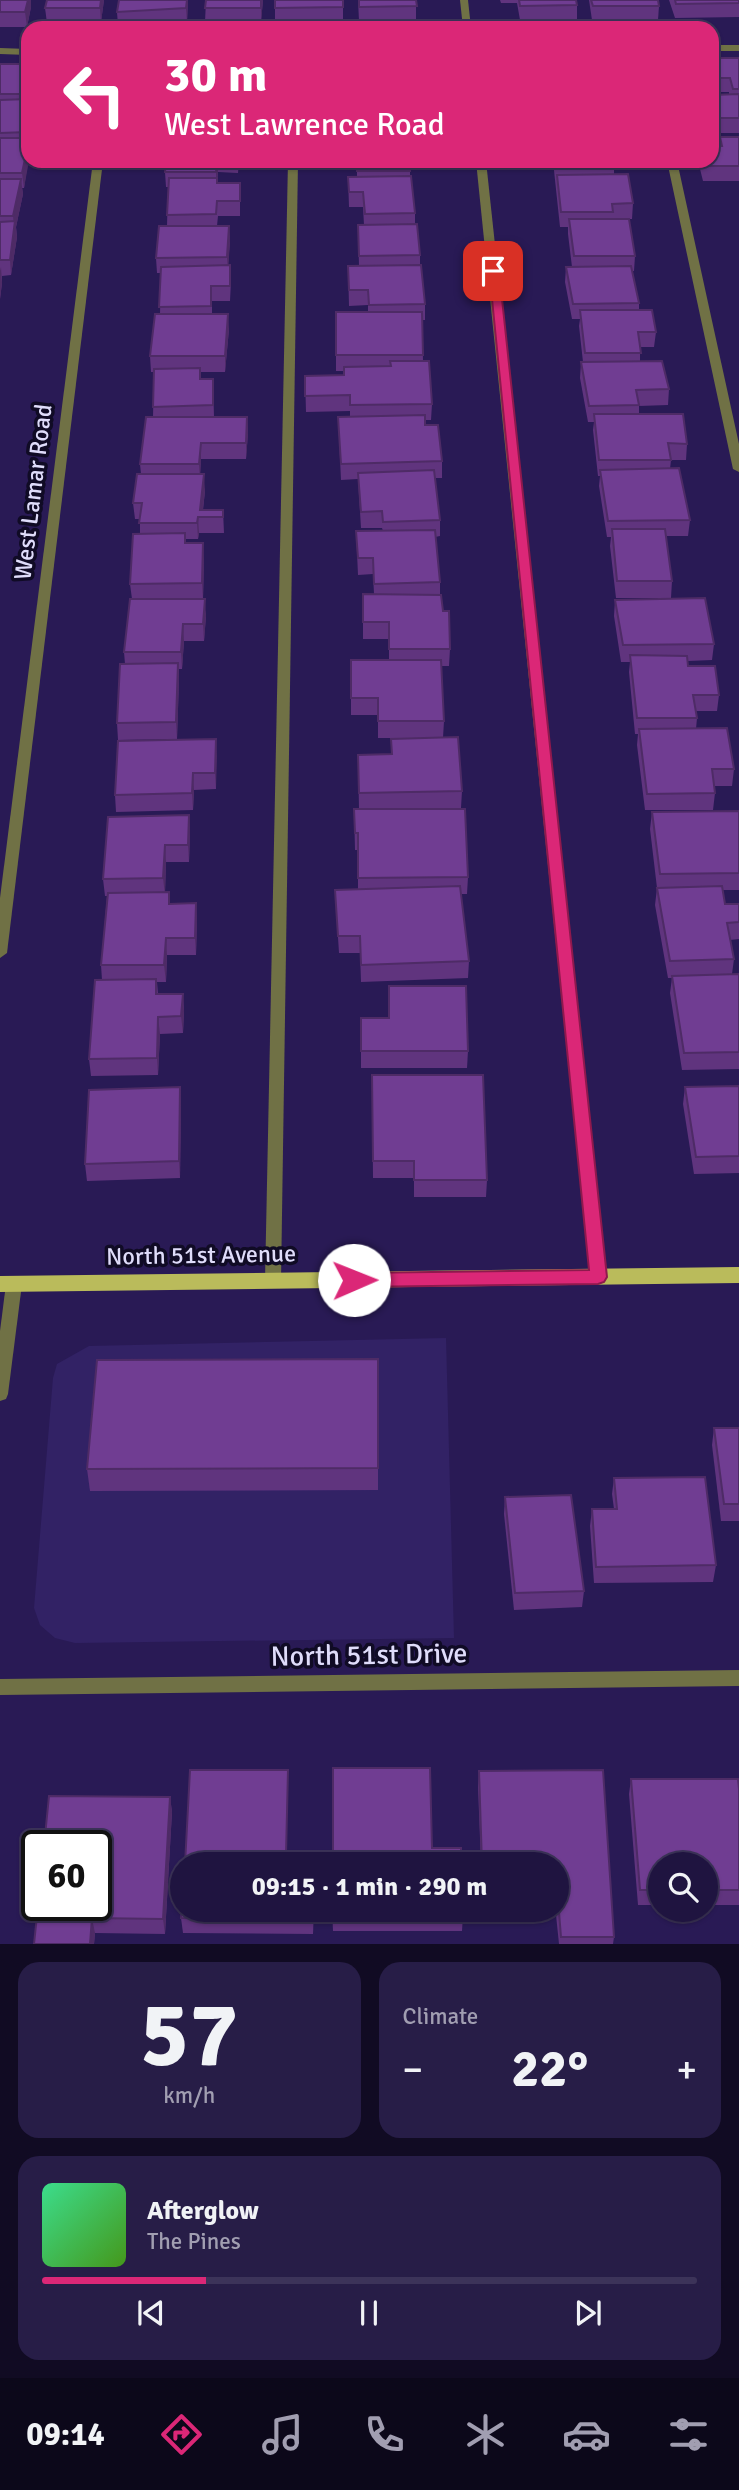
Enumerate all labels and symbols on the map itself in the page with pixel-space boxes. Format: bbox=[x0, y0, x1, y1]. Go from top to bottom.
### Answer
pin bbox=[463, 241, 523, 301]
street label: West Lamar Road bbox=[7, 402, 59, 582]
street label: North 51st Avenue bbox=[106, 1238, 296, 1272]
position arrow bbox=[317, 1243, 391, 1317]
street label: North 51st Drive bbox=[270, 1636, 468, 1674]
speed limit sign: 60 bbox=[21, 1830, 112, 1921]

